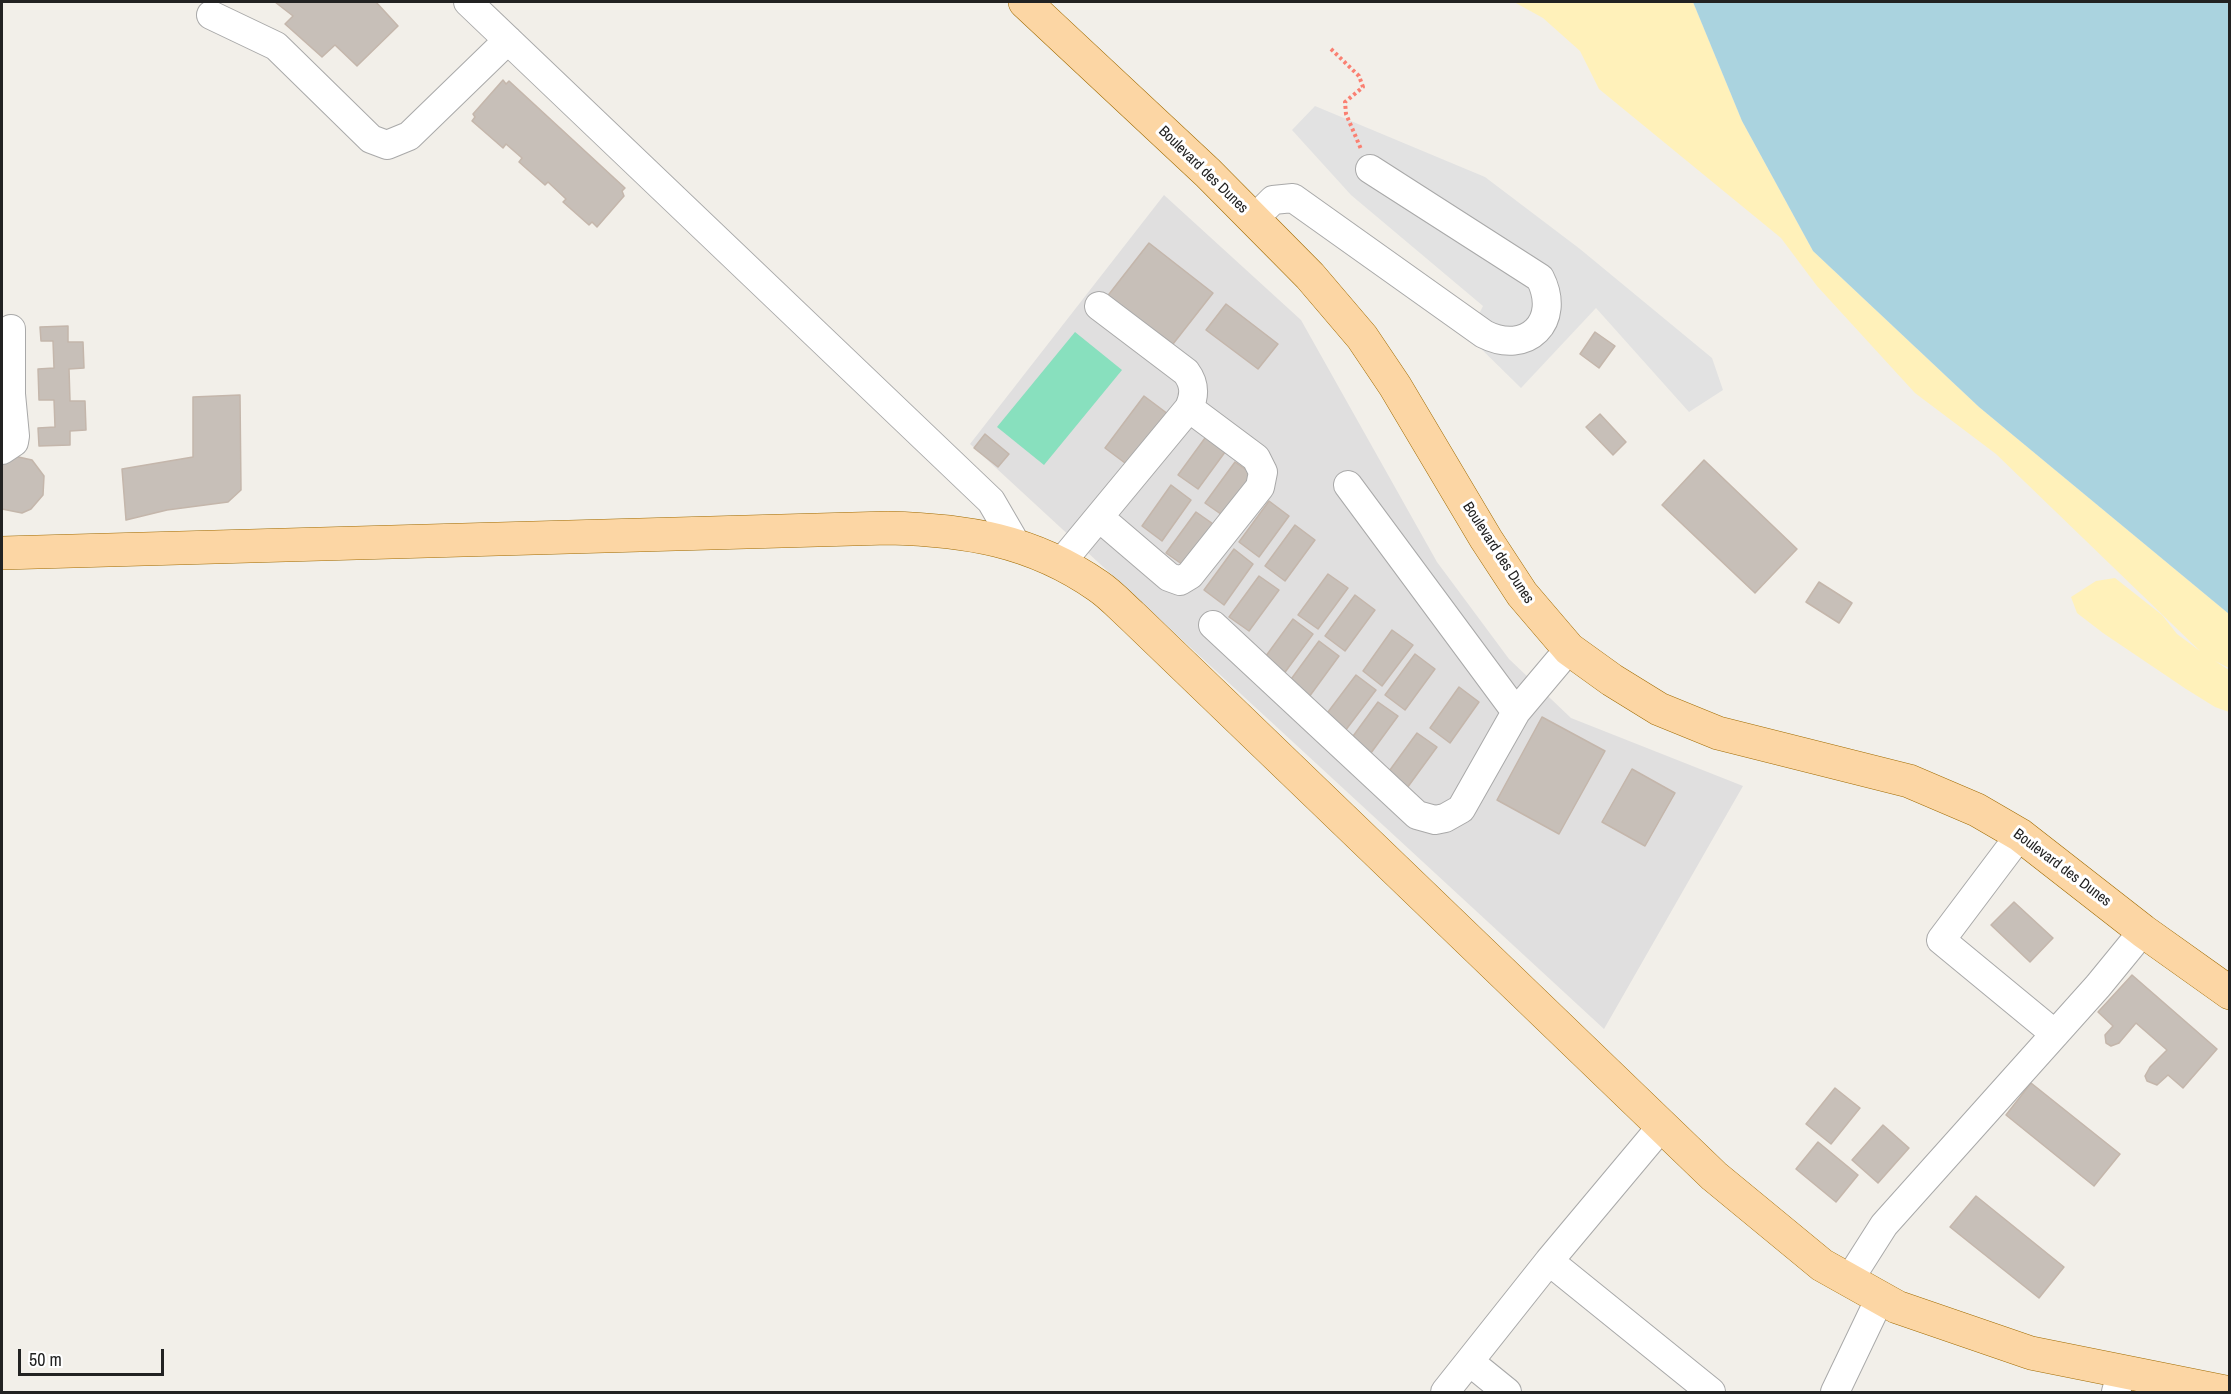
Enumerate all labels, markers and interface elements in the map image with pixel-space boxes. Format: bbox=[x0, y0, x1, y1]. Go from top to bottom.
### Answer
street label: Boulevard des Dunes bbox=[1154, 123, 1252, 217]
street label: Boulevard des Dunes bbox=[1458, 499, 1538, 607]
street label: Boulevard des Dunes bbox=[2010, 825, 2114, 911]
scale bar bbox=[21, 1337, 166, 1375]
text: 50 m bbox=[29, 1347, 62, 1372]

